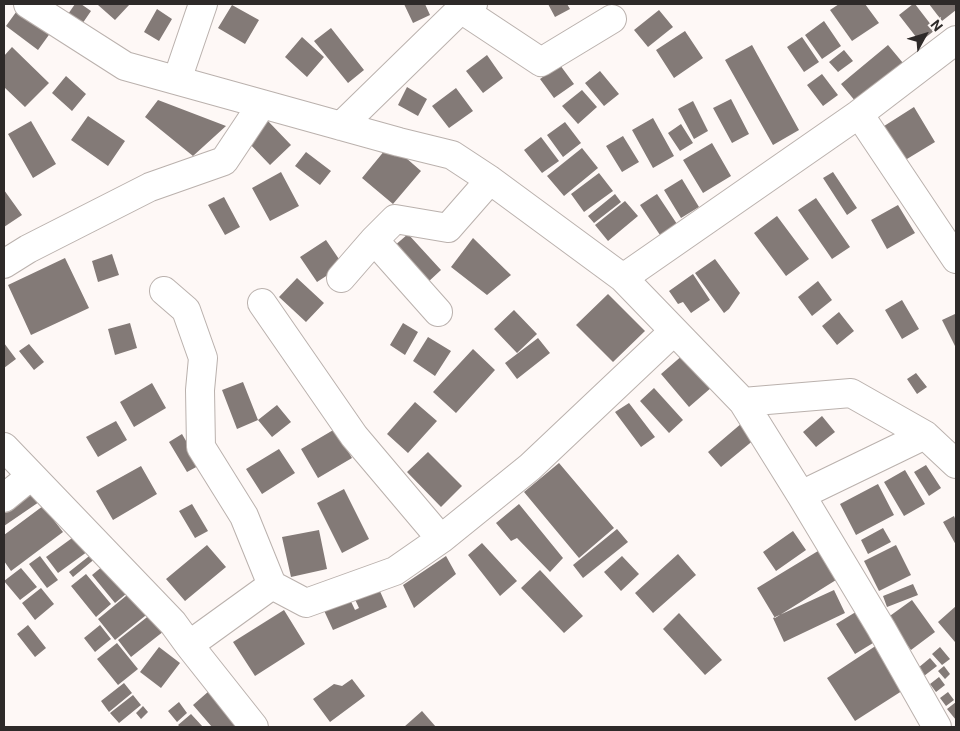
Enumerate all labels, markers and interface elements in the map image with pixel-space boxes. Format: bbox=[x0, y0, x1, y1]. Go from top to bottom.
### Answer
north arrow bbox=[900, 10, 950, 60]
text: N bbox=[927, 17, 946, 34]

